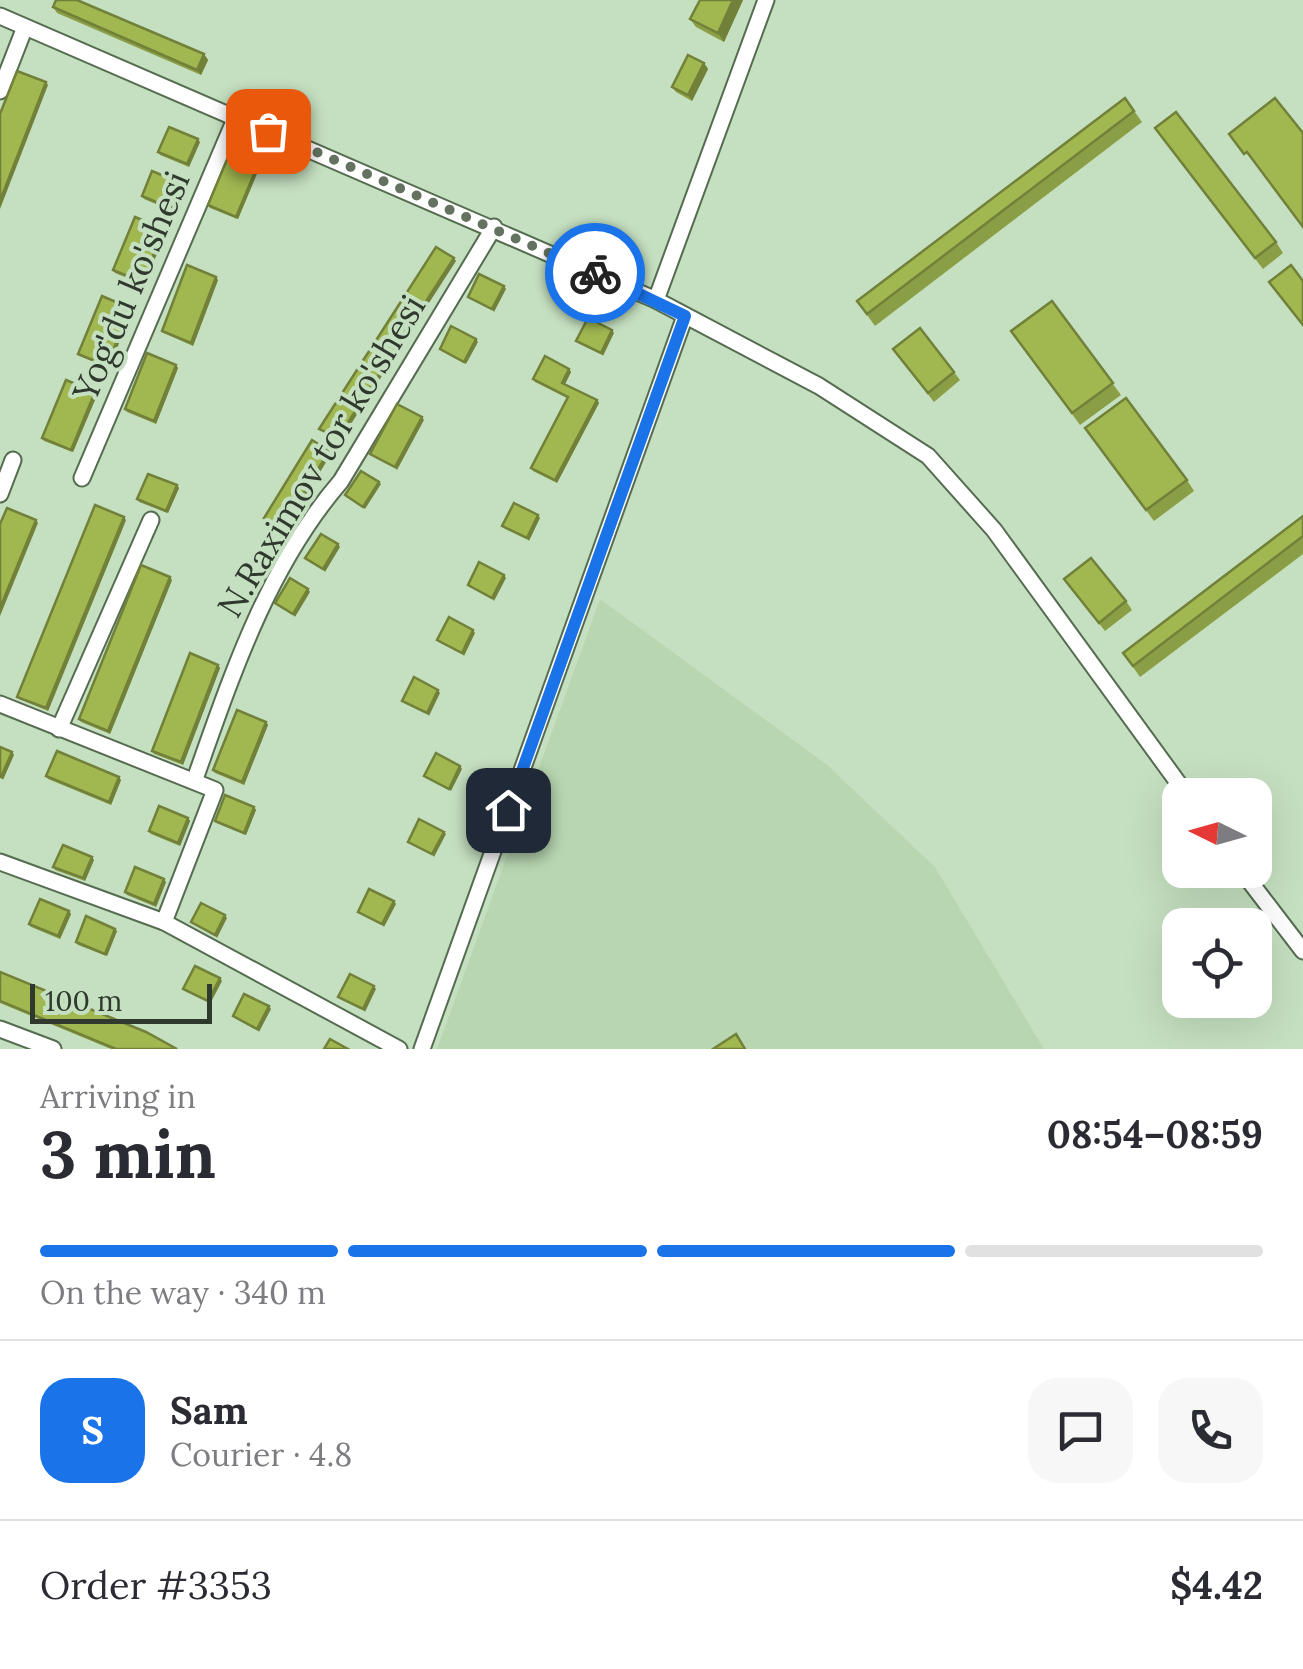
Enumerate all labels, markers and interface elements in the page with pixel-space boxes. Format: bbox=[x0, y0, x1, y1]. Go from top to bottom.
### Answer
pin bbox=[226, 89, 311, 174]
icon: bag bbox=[241, 104, 296, 159]
street label: Yog'du ko'shesi bbox=[62, 164, 200, 409]
courier bbox=[545, 223, 645, 323]
icon: bike bbox=[568, 246, 623, 301]
street label: N.Raximov tor ko'shesi bbox=[207, 287, 435, 625]
pin bbox=[466, 768, 551, 853]
north arrow bbox=[1162, 778, 1272, 888]
map controls bbox=[1162, 778, 1272, 1018]
icon: home bbox=[481, 783, 536, 838]
button: locate bbox=[1162, 908, 1272, 1018]
scale bar bbox=[30, 979, 212, 1024]
text: 100 m bbox=[45, 983, 122, 1019]
text: Arriving in bbox=[40, 1076, 196, 1117]
text: 08:54–08:59 bbox=[1047, 1110, 1263, 1158]
text: 3 min bbox=[40, 1113, 216, 1196]
text: On the way · 340 m bbox=[40, 1272, 326, 1313]
button: chat bbox=[1028, 1378, 1133, 1483]
button: phone bbox=[1158, 1378, 1263, 1483]
text: Sam bbox=[170, 1386, 248, 1434]
text: S bbox=[81, 1406, 104, 1454]
text: Courier · 4.8 bbox=[170, 1434, 352, 1475]
text: Order #3353 bbox=[40, 1561, 272, 1609]
text: $4.42 bbox=[1170, 1561, 1263, 1609]

